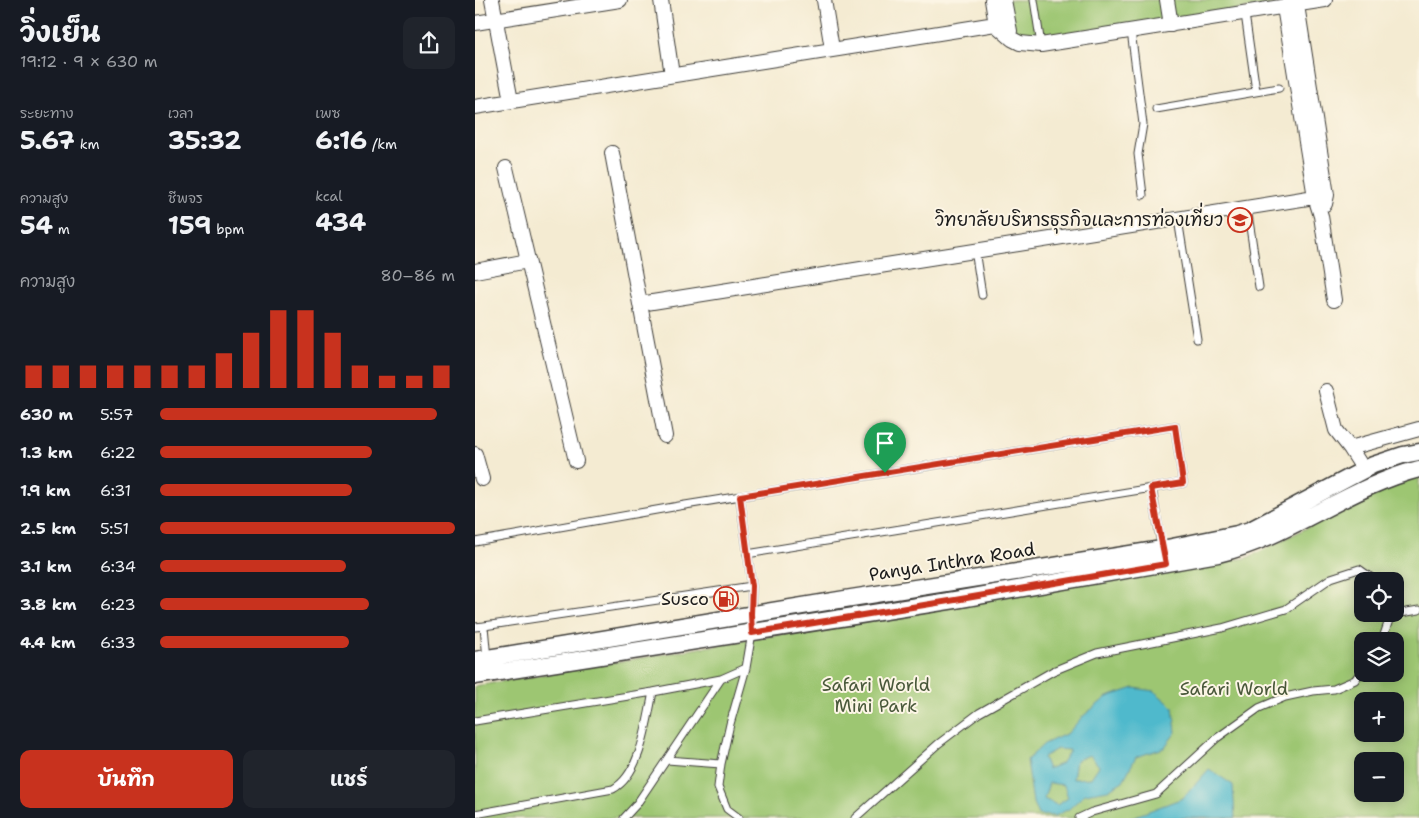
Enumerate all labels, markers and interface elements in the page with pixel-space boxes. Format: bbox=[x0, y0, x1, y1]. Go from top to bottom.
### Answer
text: วิ่งเย็น bbox=[20, 13, 101, 51]
button: share bbox=[403, 17, 455, 69]
text: 19:12 · 9 × 630 m bbox=[20, 51, 158, 72]
text: ระยะทาง bbox=[20, 104, 73, 122]
text: เวลา bbox=[168, 104, 194, 122]
text: เพซ bbox=[315, 104, 340, 122]
text: 5.67 bbox=[20, 123, 75, 157]
text: 35:32 bbox=[168, 123, 241, 157]
text: 6:16 bbox=[315, 123, 367, 157]
text: km bbox=[75, 135, 99, 153]
text: /km bbox=[367, 135, 397, 153]
text: kcal bbox=[315, 187, 343, 205]
text: ความสูง bbox=[20, 189, 68, 207]
text: ชีพจร bbox=[168, 189, 203, 207]
place label: วิทยาลัยบริหารธุรกิจและการท่องเที่ยว bbox=[935, 202, 1223, 234]
text: 434 bbox=[315, 205, 366, 239]
school or university icon: วิทยาลัยบริหารธุรกิจและการท่องเที่ยว bbox=[1227, 207, 1253, 233]
text: 54 bbox=[20, 208, 53, 242]
text: 159 bbox=[168, 208, 211, 242]
text: m bbox=[53, 220, 70, 238]
text: bpm bbox=[211, 220, 244, 238]
text: 80–86 m bbox=[381, 265, 455, 286]
text: ความสูง bbox=[20, 271, 75, 292]
text: 630 m bbox=[20, 404, 73, 425]
text: 5:57 bbox=[100, 404, 133, 425]
pin bbox=[864, 422, 906, 473]
icon: arrive bbox=[871, 429, 899, 457]
text: 1.3 km bbox=[20, 442, 73, 463]
text: 6:22 bbox=[100, 442, 136, 463]
text: 1.9 km bbox=[20, 480, 71, 501]
text: 6:31 bbox=[100, 480, 131, 501]
text: 2.5 km bbox=[20, 518, 76, 539]
text: 5:51 bbox=[100, 518, 129, 539]
street label: Panya Inthra Road bbox=[867, 537, 1037, 587]
text: 3.1 km bbox=[20, 556, 71, 577]
text: 6:34 bbox=[100, 556, 136, 577]
map controls bbox=[1354, 572, 1404, 802]
button: locate bbox=[1354, 572, 1404, 622]
fuel station icon: Susco bbox=[713, 586, 739, 612]
place label: Susco bbox=[661, 587, 709, 611]
text: 3.8 km bbox=[20, 594, 77, 615]
text: 6:23 bbox=[100, 594, 136, 615]
text: 4.4 km bbox=[20, 632, 76, 653]
text: 6:33 bbox=[100, 632, 136, 653]
button: layers bbox=[1354, 632, 1404, 682]
park label: Safari World Mini Park bbox=[822, 673, 930, 718]
park label: Safari World bbox=[1180, 677, 1288, 701]
button: + bbox=[1354, 692, 1404, 742]
button: บันทึก bbox=[20, 750, 233, 808]
button: แชร์ bbox=[243, 750, 455, 808]
button: − bbox=[1354, 752, 1404, 802]

